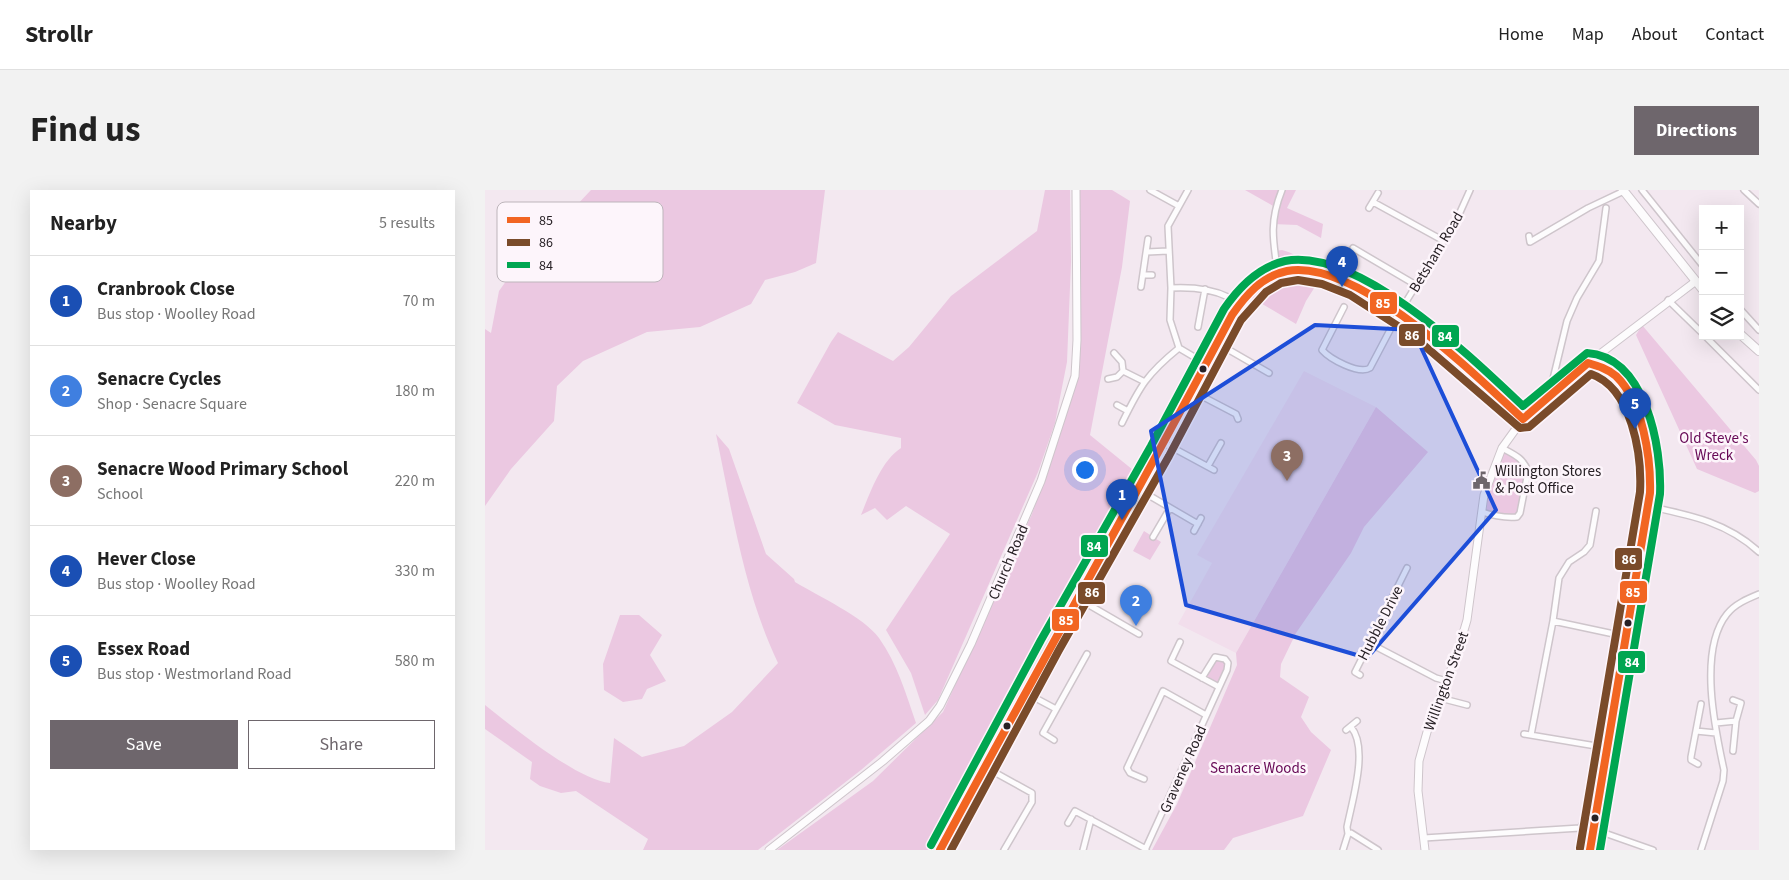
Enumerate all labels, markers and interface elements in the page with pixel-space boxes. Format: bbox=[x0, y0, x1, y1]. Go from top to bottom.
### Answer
text: Strollr bbox=[25, 17, 93, 52]
text: Home bbox=[1498, 22, 1544, 47]
text: Map bbox=[1572, 22, 1604, 47]
text: About bbox=[1632, 22, 1677, 47]
text: Contact bbox=[1705, 22, 1764, 47]
text: Find us bbox=[30, 105, 140, 155]
button: Directions bbox=[1634, 106, 1759, 155]
legend bbox=[497, 202, 663, 282]
map controls bbox=[1699, 205, 1744, 340]
button: + bbox=[1699, 205, 1744, 250]
text: Nearby bbox=[50, 208, 117, 238]
street label: Betsham Road bbox=[1404, 208, 1469, 297]
text: 85 bbox=[539, 211, 553, 231]
text: 5 results bbox=[379, 212, 435, 234]
text: 86 bbox=[539, 233, 553, 253]
pin: 4 bbox=[1326, 246, 1358, 287]
button: − bbox=[1699, 250, 1744, 295]
text: 84 bbox=[539, 256, 553, 276]
text: Cranbrook Close bbox=[97, 276, 235, 303]
text: 1 bbox=[62, 290, 70, 312]
text: 70 m bbox=[403, 290, 435, 312]
line badge: 85 bbox=[1369, 291, 1398, 315]
text: 85 bbox=[1376, 294, 1390, 314]
button: layers bbox=[1699, 295, 1744, 340]
text: Bus stop · Woolley Road bbox=[97, 303, 256, 325]
line badge: 86 bbox=[1398, 323, 1426, 347]
line badge: 84 bbox=[1431, 324, 1460, 348]
text: 86 bbox=[1405, 326, 1419, 346]
text: 84 bbox=[1438, 327, 1453, 347]
unlabelled marker bbox=[1198, 364, 1208, 374]
text: Senacre Cycles bbox=[97, 366, 221, 393]
text: 2 bbox=[62, 380, 70, 402]
text: 180 m bbox=[395, 380, 435, 402]
pin: 5 bbox=[1619, 388, 1651, 429]
text: Shop · Senacre Square bbox=[97, 393, 247, 415]
park label: Old Steve's Wreck bbox=[1679, 428, 1749, 466]
pin: 3 bbox=[1271, 440, 1303, 481]
text: Senacre Wood Primary School bbox=[97, 456, 348, 483]
your location bbox=[1072, 457, 1098, 483]
place label: Willington Stores & Post Office bbox=[1495, 461, 1601, 499]
text: 3 bbox=[62, 470, 70, 492]
text: 220 m bbox=[395, 470, 435, 492]
public building icon: Willington Stores & Post Office bbox=[1471, 470, 1491, 490]
pin: 1 bbox=[1106, 479, 1138, 520]
text: School bbox=[97, 483, 143, 505]
street label: Church Road bbox=[983, 521, 1034, 603]
line badge: 84 bbox=[1080, 534, 1109, 558]
text: 84 bbox=[1087, 537, 1102, 557]
text: Hever Close bbox=[97, 546, 196, 573]
line badge: 86 bbox=[1614, 547, 1643, 571]
text: 86 bbox=[1622, 550, 1636, 570]
text: 4 bbox=[62, 560, 70, 582]
text: 330 m bbox=[395, 560, 435, 582]
text: Bus stop · Woolley Road bbox=[97, 573, 256, 595]
line badge: 85 bbox=[1619, 580, 1648, 604]
line badge: 86 bbox=[1077, 581, 1106, 605]
street label: Hubble Drive bbox=[1353, 582, 1408, 664]
text: 86 bbox=[1085, 583, 1099, 603]
text: 85 bbox=[1626, 583, 1640, 603]
pin: 2 bbox=[1120, 585, 1152, 626]
line badge: 85 bbox=[1051, 608, 1080, 632]
text: 85 bbox=[1059, 611, 1073, 631]
unlabelled marker bbox=[1623, 618, 1633, 628]
street label: Willington Street bbox=[1419, 629, 1474, 734]
text: Essex Road bbox=[97, 636, 190, 663]
text: 5 bbox=[62, 650, 70, 672]
text: 580 m bbox=[395, 650, 435, 672]
line badge: 84 bbox=[1617, 650, 1646, 674]
text: 84 bbox=[1625, 653, 1640, 673]
text: Bus stop · Westmorland Road bbox=[97, 663, 292, 685]
button: Save bbox=[50, 720, 238, 769]
button: Share bbox=[248, 720, 435, 769]
unlabelled marker bbox=[1002, 721, 1012, 731]
street label: Graveney Road bbox=[1155, 722, 1212, 816]
park label: Senacre Woods bbox=[1210, 758, 1306, 779]
unlabelled marker bbox=[1590, 813, 1600, 823]

